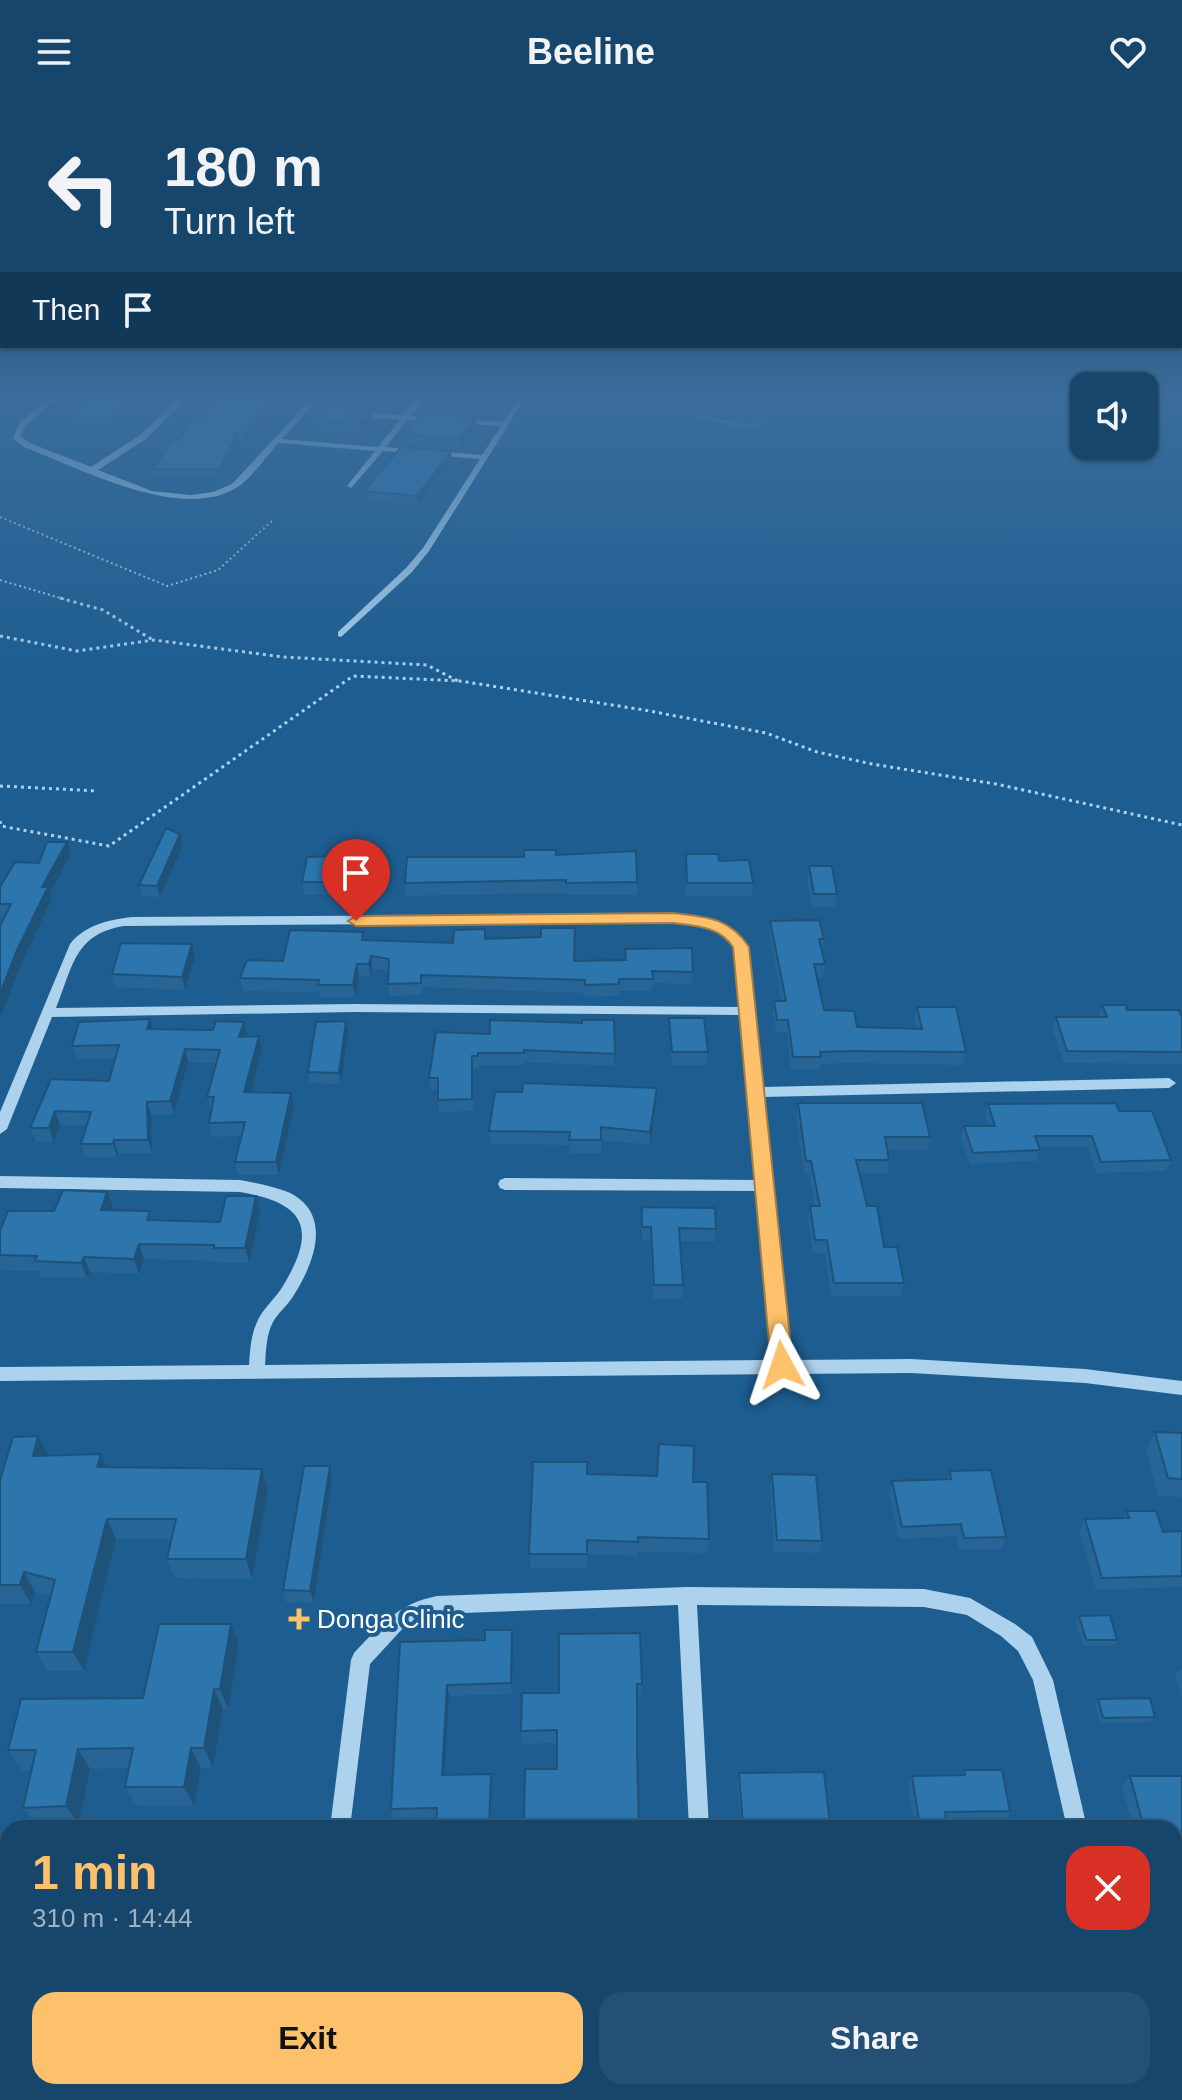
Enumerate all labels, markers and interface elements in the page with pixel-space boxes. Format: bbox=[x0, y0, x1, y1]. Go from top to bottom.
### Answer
icon: menu bbox=[32, 30, 76, 74]
icon: heart bbox=[1106, 30, 1150, 74]
text: Beeline bbox=[527, 31, 655, 72]
text: 180 m bbox=[164, 135, 323, 198]
icon: left bbox=[32, 136, 136, 240]
text: Turn left bbox=[164, 201, 295, 242]
icon: arrive bbox=[116, 288, 160, 332]
text: Then bbox=[32, 293, 100, 326]
map controls bbox=[1070, 372, 1158, 460]
button: sound bbox=[1070, 372, 1158, 460]
pin bbox=[322, 839, 390, 921]
icon: arrive bbox=[334, 851, 378, 895]
position arrow bbox=[740, 1323, 824, 1407]
place label: Donga Clinic bbox=[317, 1604, 464, 1634]
marker: Donga Clinic bbox=[288, 1608, 310, 1630]
text: 1 min bbox=[32, 1846, 157, 1899]
button: close bbox=[1066, 1846, 1150, 1930]
text: 310 m · 14:44 bbox=[32, 1903, 192, 1933]
button: Exit bbox=[32, 1992, 583, 2084]
button: Share bbox=[599, 1992, 1150, 2084]

